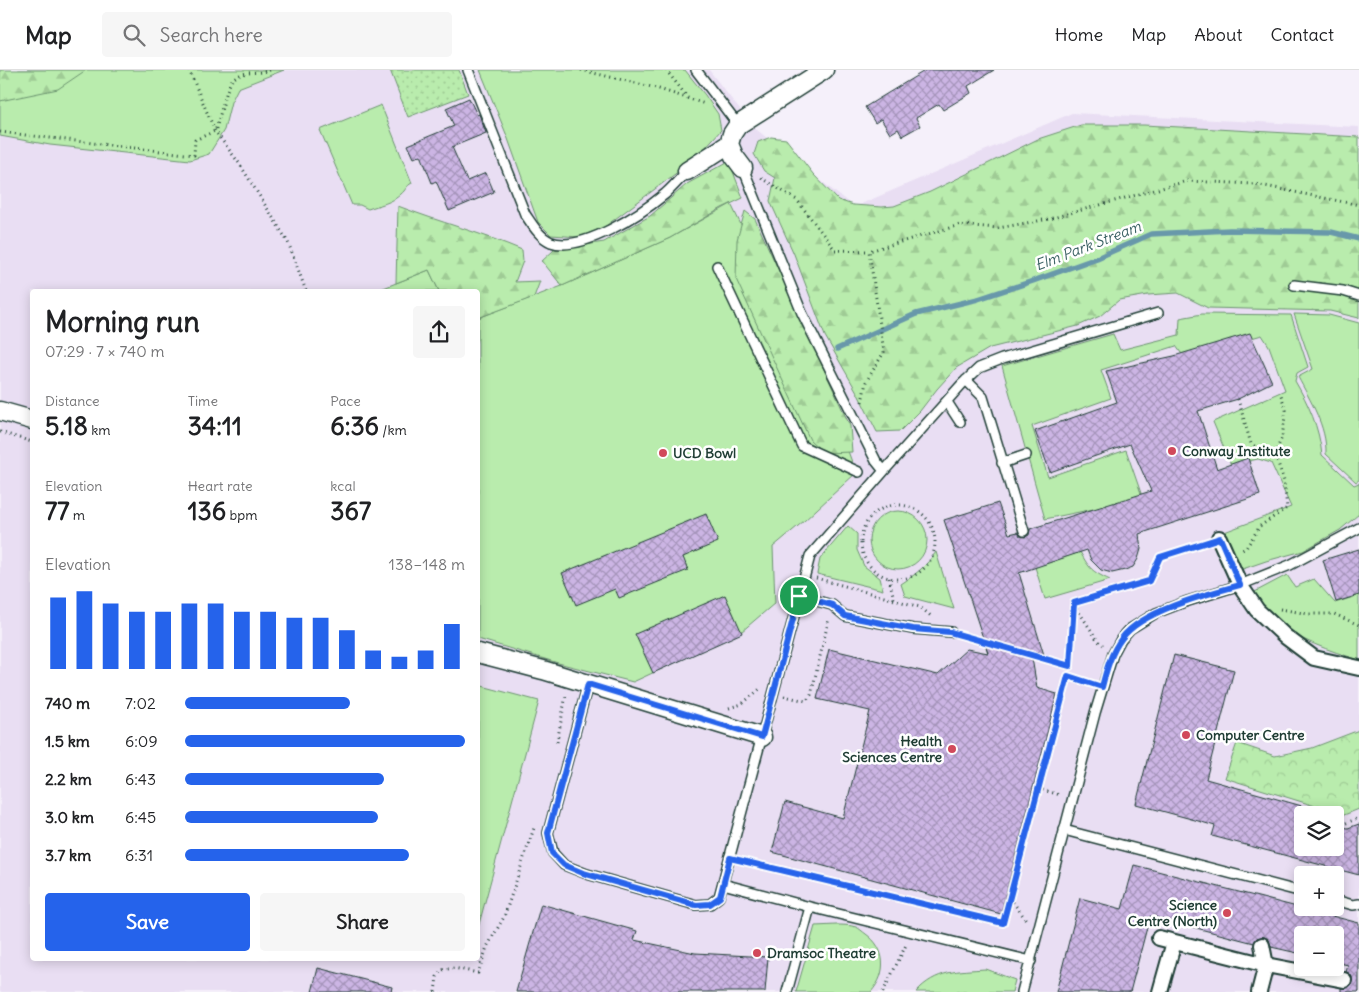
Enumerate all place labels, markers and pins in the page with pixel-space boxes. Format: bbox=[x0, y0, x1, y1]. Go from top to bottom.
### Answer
place label: Conway Institute bbox=[1182, 442, 1291, 460]
place label: UCD Bowl bbox=[673, 444, 736, 462]
marker: Conway Institute bbox=[1166, 445, 1178, 457]
marker: UCD Bowl bbox=[657, 447, 669, 459]
pin bbox=[778, 575, 820, 617]
place label: Computer Centre bbox=[1196, 726, 1305, 744]
marker: Computer Centre bbox=[1180, 729, 1192, 741]
place label: Health Sciences Centre bbox=[842, 732, 942, 766]
marker: Health Sciences Centre bbox=[946, 743, 958, 755]
place label: Science Centre (North) bbox=[1128, 896, 1217, 930]
marker: Science Centre (North) bbox=[1221, 907, 1233, 919]
place label: Dramsoc Theatre bbox=[767, 944, 876, 962]
marker: Dramsoc Theatre bbox=[751, 947, 763, 959]

